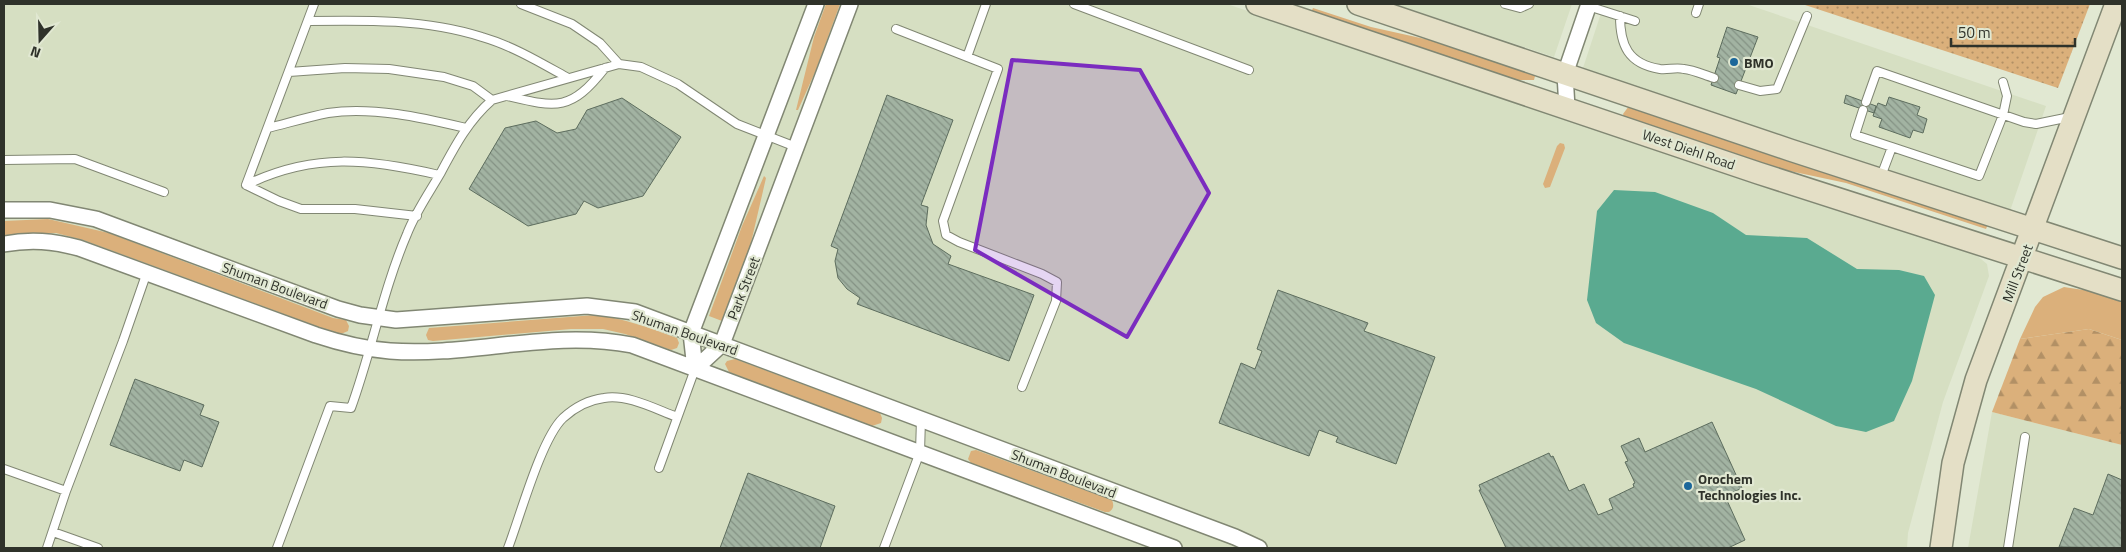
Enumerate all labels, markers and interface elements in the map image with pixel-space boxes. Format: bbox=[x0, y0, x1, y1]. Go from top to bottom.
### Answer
north arrow bbox=[15, 15, 65, 65]
scale bar bbox=[1951, 15, 2075, 47]
text: 50 m bbox=[1958, 21, 1991, 44]
text: N bbox=[27, 41, 44, 64]
place label: BMO bbox=[1744, 52, 1774, 73]
marker: BMO bbox=[1728, 56, 1740, 68]
street label: West Diehl Road bbox=[1640, 123, 1738, 175]
street label: Mill Street bbox=[1996, 241, 2038, 305]
street label: Park Street bbox=[721, 253, 765, 323]
street label: Shuman Boulevard bbox=[219, 256, 331, 314]
street label: Shuman Boulevard bbox=[629, 304, 741, 360]
street label: Shuman Boulevard bbox=[1008, 443, 1120, 503]
place label: Orochem Technologies Inc. bbox=[1698, 468, 1801, 505]
marker: Orochem Technologies Inc. bbox=[1682, 480, 1694, 492]

